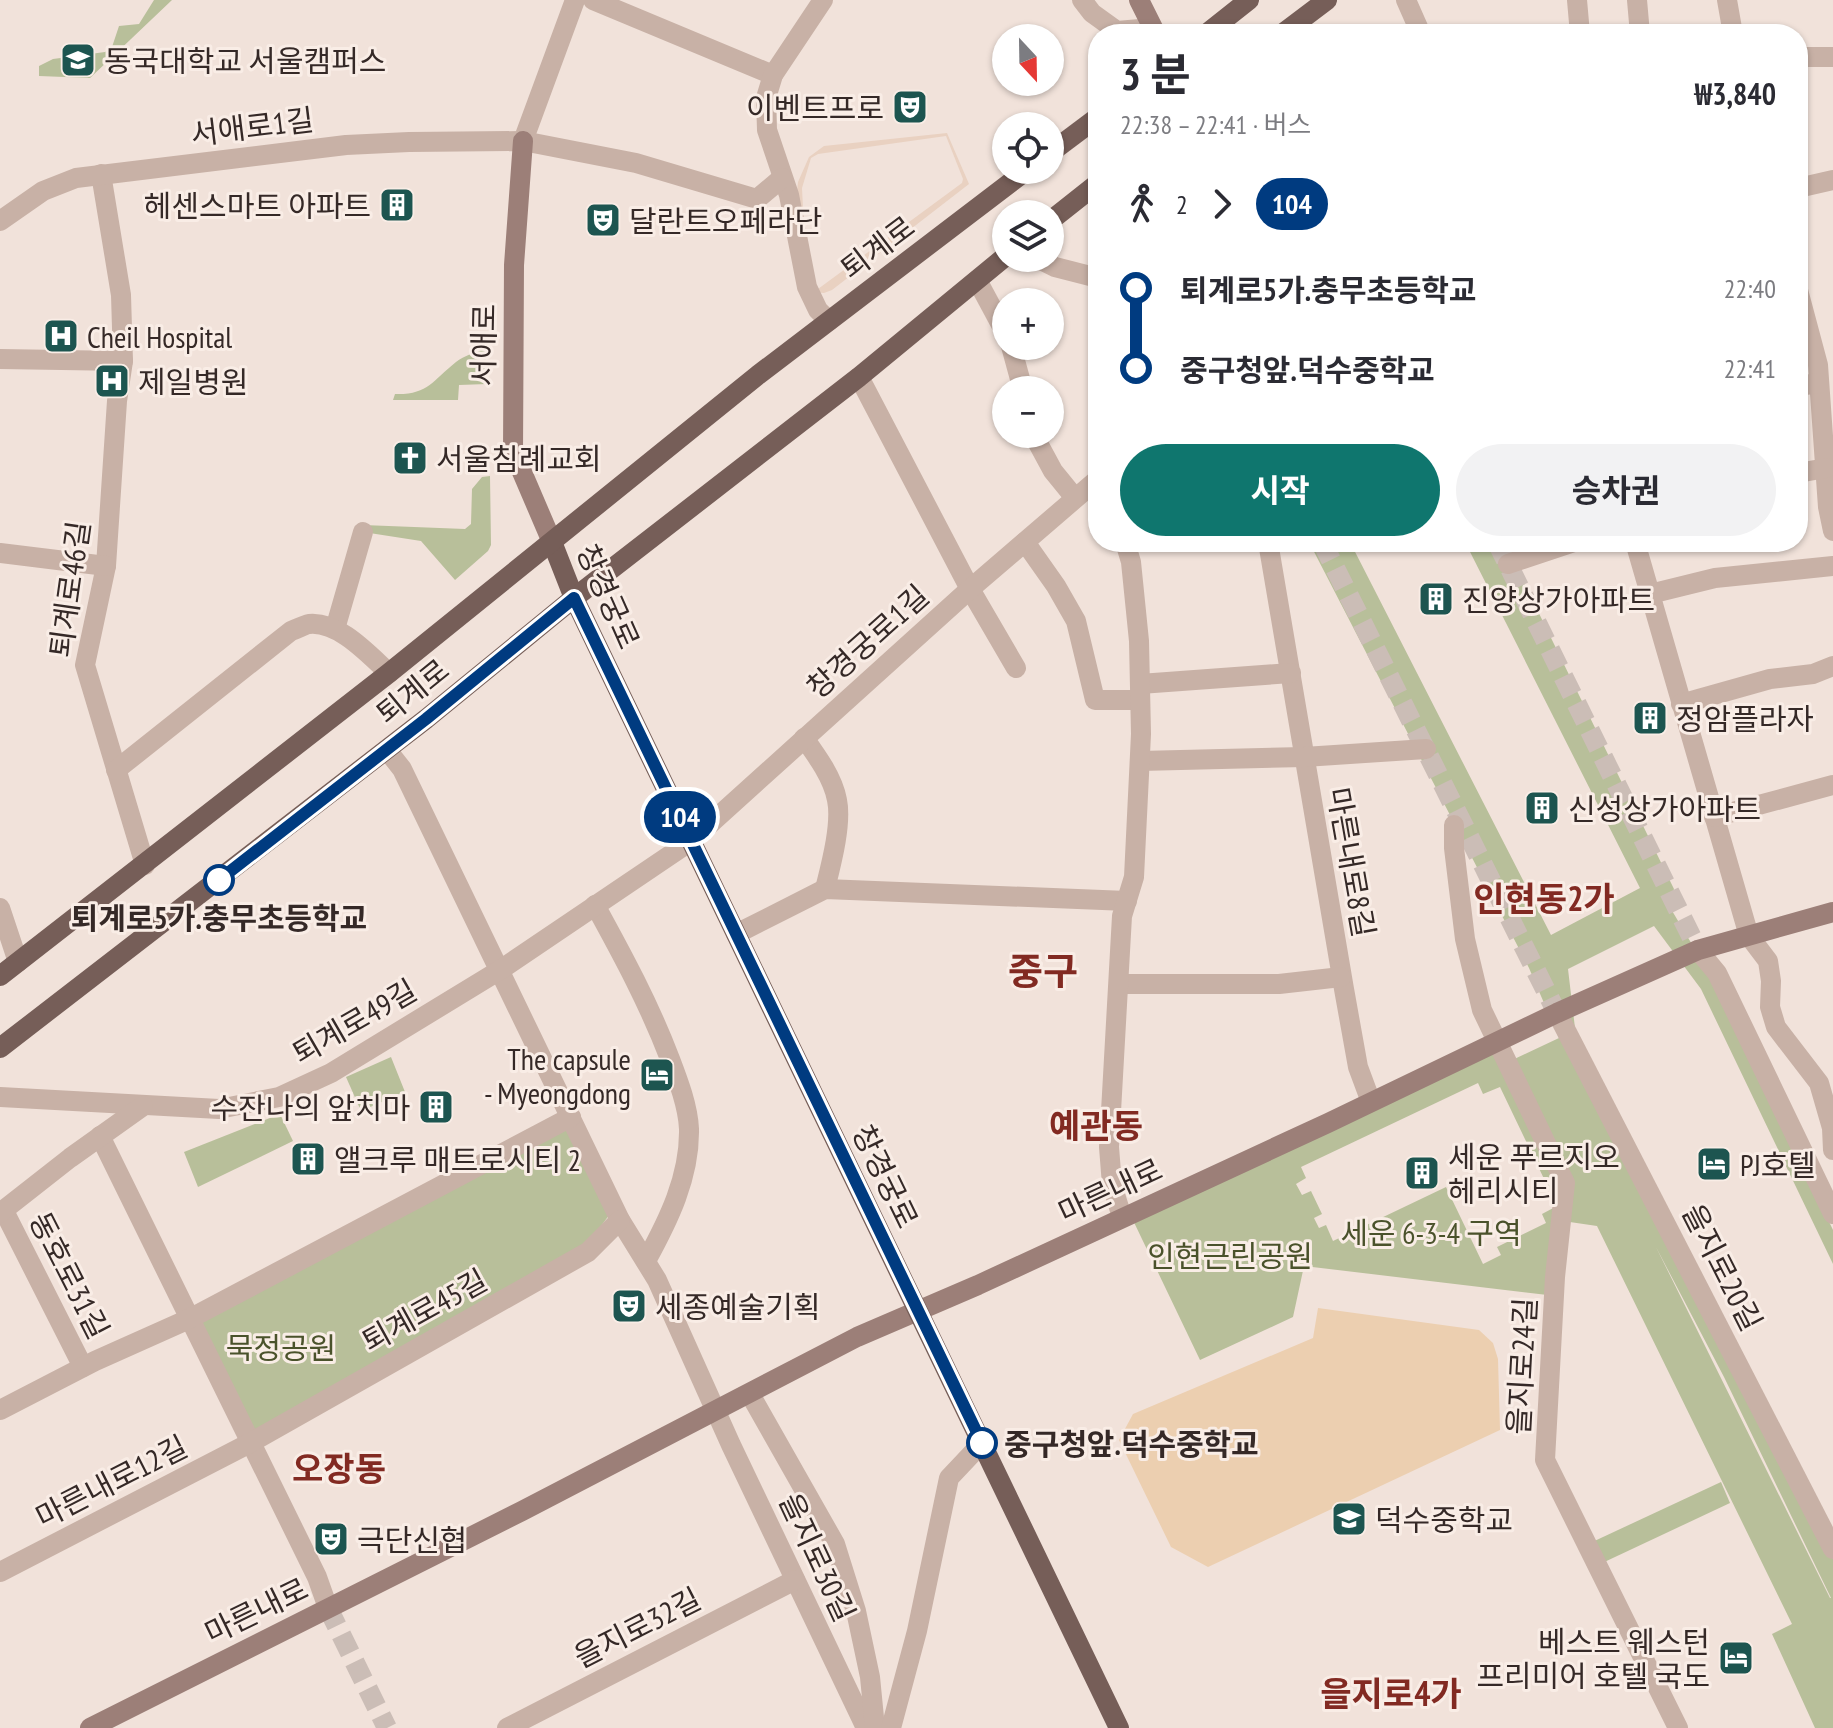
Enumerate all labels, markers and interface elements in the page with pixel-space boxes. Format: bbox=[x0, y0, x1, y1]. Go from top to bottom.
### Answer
north arrow bbox=[992, 24, 1064, 96]
map controls bbox=[992, 24, 1064, 448]
school or university icon: 동국대학교 서울캠퍼스 bbox=[59, 41, 97, 79]
place label: 동국대학교 서울캠퍼스 bbox=[104, 41, 386, 80]
text: 3 분 bbox=[1120, 45, 1191, 102]
text: ₩3,840 bbox=[1694, 74, 1776, 113]
place label: 이벤트프로 bbox=[746, 88, 884, 127]
theatre icon: 이벤트프로 bbox=[891, 88, 929, 126]
street label: 서애로1길 bbox=[188, 99, 316, 153]
text: 22:38 – 22:41 · 버스 bbox=[1120, 108, 1312, 141]
button: locate bbox=[992, 112, 1064, 184]
icon: walk bbox=[1120, 182, 1164, 226]
icon: forward bbox=[1200, 182, 1244, 226]
text: 104 bbox=[1272, 185, 1312, 222]
place label: 헤센스마트 아파트 bbox=[144, 186, 371, 225]
building icon: 헤센스마트 아파트 bbox=[378, 186, 416, 224]
text: 2 bbox=[1176, 188, 1188, 221]
button: layers bbox=[992, 200, 1064, 272]
theatre icon: 달란트오페라단 bbox=[584, 201, 622, 239]
place label: 달란트오페라단 bbox=[629, 201, 822, 240]
street label: 퇴계로 bbox=[832, 207, 922, 287]
text: 퇴계로5가.충무초등학교 bbox=[1180, 270, 1477, 309]
text: 22:40 bbox=[1724, 272, 1776, 305]
button: + bbox=[992, 288, 1064, 360]
street label: 서애로 bbox=[463, 303, 503, 387]
hospital icon: Cheil Hospital bbox=[42, 317, 80, 355]
place label: Cheil Hospital bbox=[87, 317, 232, 356]
text: 중구청앞.덕수중학교 bbox=[1180, 350, 1435, 389]
text: 22:41 bbox=[1724, 352, 1776, 385]
hospital icon: 제일병원 bbox=[93, 362, 131, 400]
place label: 제일병원 bbox=[138, 362, 248, 401]
button: − bbox=[992, 376, 1064, 448]
church icon: 서울침례교회 bbox=[391, 439, 429, 477]
place label: 서울침례교회 bbox=[436, 439, 602, 478]
button: 시작 bbox=[1120, 444, 1440, 536]
button: 승차권 bbox=[1456, 444, 1776, 536]
street label: 퇴계로46길 bbox=[40, 518, 98, 660]
street label: 창경궁로 bbox=[569, 538, 649, 654]
street label: 창경궁로1길 bbox=[798, 576, 936, 706]
building icon: 진양상가아파트 bbox=[1417, 580, 1455, 618]
place label: 진양상가아파트 bbox=[1462, 580, 1655, 619]
street label: 퇴계로 bbox=[368, 650, 456, 732]
building icon: 정암플라자 bbox=[1631, 699, 1669, 737]
place label: 정암플라자 bbox=[1676, 699, 1814, 738]
street label: 마른내로8길 bbox=[1320, 784, 1384, 940]
building icon: 신성상가아파트 bbox=[1523, 789, 1561, 827]
place label: 신성상가아파트 bbox=[1568, 789, 1761, 828]
line badge: 104 bbox=[634, 791, 726, 843]
text: 104 bbox=[660, 798, 700, 835]
marker: 퇴계로5가.충무초등학교 bbox=[204, 865, 234, 895]
district label: 인현동2가 bbox=[1473, 876, 1615, 920]
place label: 퇴계로5가.충무초등학교 bbox=[71, 898, 367, 937]
district label: 중구 bbox=[1008, 946, 1078, 995]
street label: 퇴계로49길 bbox=[285, 970, 423, 1072]
place label: The capsule - Myeongdong bbox=[484, 1039, 631, 1112]
hotel icon: The capsule - Myeongdong bbox=[638, 1056, 676, 1094]
place label: 수잔나의 앞치마 bbox=[210, 1088, 410, 1127]
building icon: 수잔나의 앞치마 bbox=[417, 1088, 455, 1126]
district label: 예관동 bbox=[1049, 1103, 1143, 1147]
street label: 창경궁로 bbox=[844, 1118, 928, 1234]
place label: 세운 푸르지오 헤리시티 bbox=[1448, 1137, 1620, 1210]
building icon: 앨크루 매트로시티 2 bbox=[289, 1140, 327, 1178]
place label: 앨크루 매트로시티 2 bbox=[334, 1140, 581, 1179]
hotel icon: PJ호텔 bbox=[1695, 1145, 1733, 1183]
place label: PJ호텔 bbox=[1740, 1145, 1816, 1184]
street label: 마른내로 bbox=[1052, 1149, 1168, 1231]
building icon: 세운 푸르지오 헤리시티 bbox=[1403, 1154, 1441, 1192]
street label: 을지로20길 bbox=[1674, 1197, 1772, 1337]
street label: 동호로31길 bbox=[21, 1205, 119, 1345]
park label: 세운 6-3-4 구역 bbox=[1340, 1213, 1522, 1252]
park label: 인현근린공원 bbox=[1147, 1236, 1313, 1275]
street label: 퇴계로45길 bbox=[354, 1260, 494, 1360]
theatre icon: 세종예술기획 bbox=[610, 1287, 648, 1325]
place label: 세종예술기획 bbox=[655, 1287, 821, 1326]
street label: 을지로24길 bbox=[1498, 1296, 1544, 1436]
park label: 묵정공원 bbox=[226, 1328, 336, 1367]
place label: 중구청앞.덕수중학교 bbox=[1004, 1424, 1259, 1463]
street label: 마른내로12길 bbox=[29, 1426, 193, 1536]
marker: 중구청앞.덕수중학교 bbox=[967, 1428, 997, 1458]
district label: 오장동 bbox=[292, 1446, 386, 1490]
street label: 을지로30길 bbox=[771, 1486, 865, 1628]
school or university icon: 덕수중학교 bbox=[1330, 1500, 1368, 1538]
place label: 덕수중학교 bbox=[1375, 1500, 1513, 1539]
theatre icon: 극단신협 bbox=[312, 1520, 350, 1558]
place label: 극단신협 bbox=[357, 1520, 467, 1559]
street label: 마른내로 bbox=[198, 1568, 314, 1652]
street label: 을지로32길 bbox=[567, 1578, 707, 1676]
place label: 베스트 웨스턴 프리미어 호텔 국도 bbox=[1476, 1622, 1710, 1695]
hotel icon: 베스트 웨스턴 프리미어 호텔 국도 bbox=[1717, 1639, 1755, 1677]
district label: 을지로4가 bbox=[1320, 1671, 1462, 1715]

